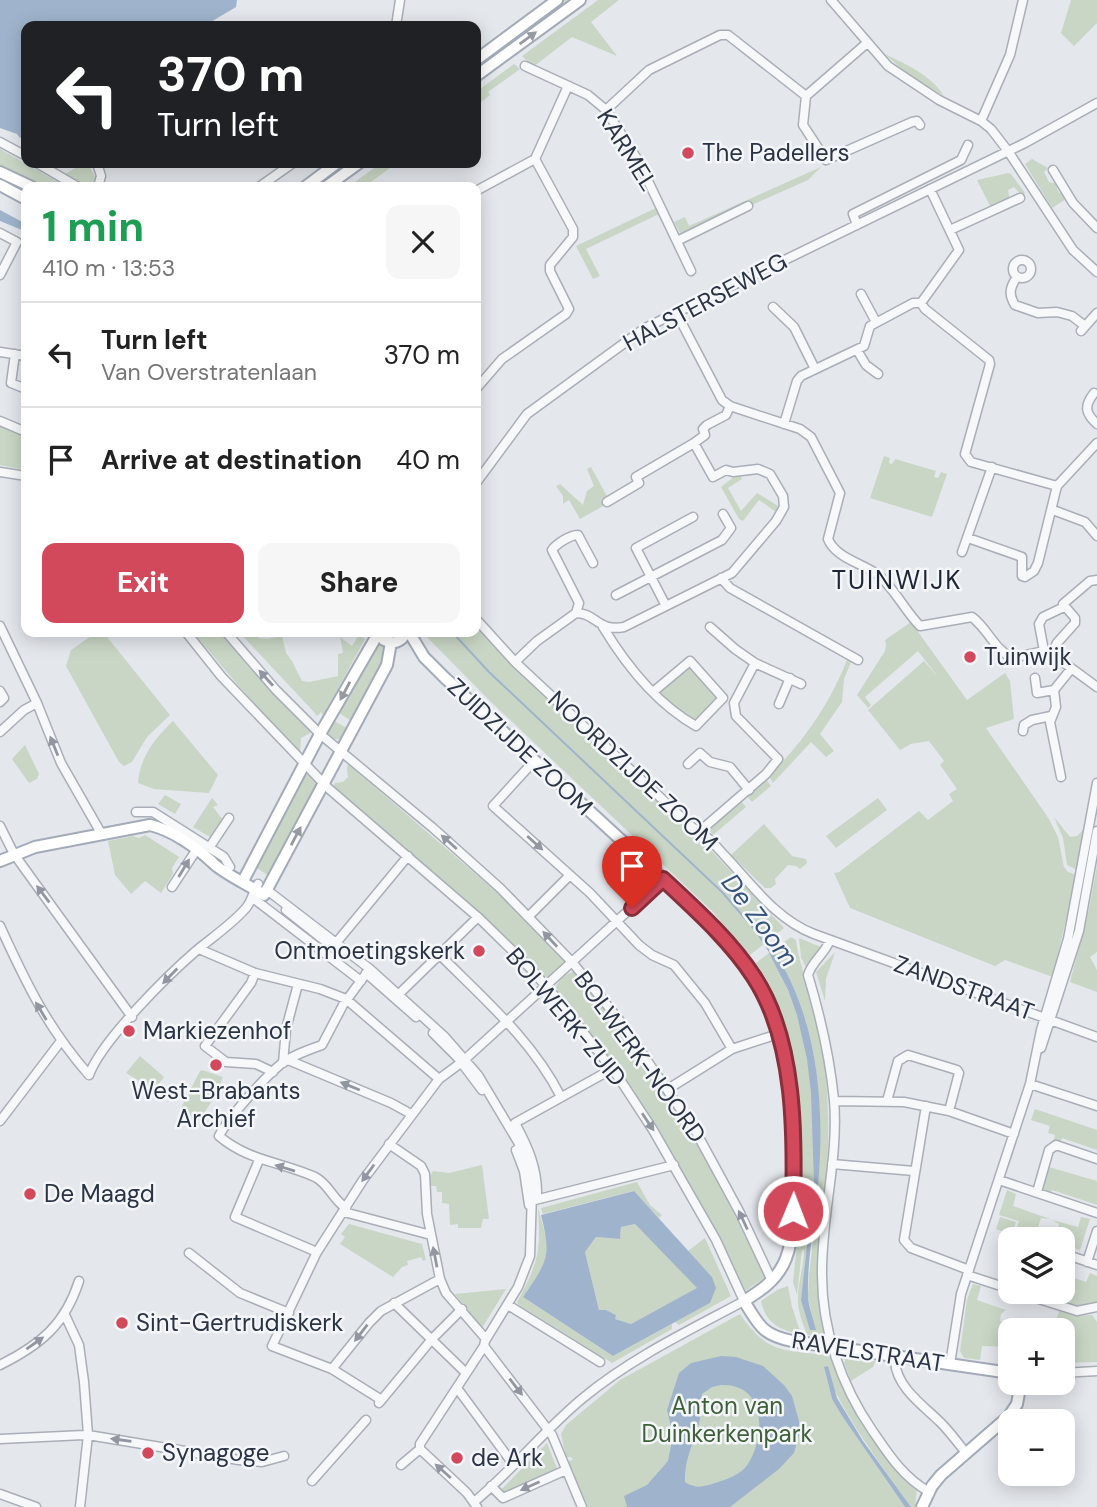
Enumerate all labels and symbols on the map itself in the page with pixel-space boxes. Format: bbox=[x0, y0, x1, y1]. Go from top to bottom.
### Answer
one-way arrow bbox=[519, 31, 537, 45]
street label: KARMEL bbox=[590, 103, 665, 196]
place label: The Padellers bbox=[702, 137, 850, 168]
marker: The Padellers bbox=[680, 145, 696, 161]
street label: HALSTERSEWEG bbox=[617, 245, 792, 358]
district label: TUINWIJK bbox=[831, 563, 963, 597]
place label: Tuinwijk bbox=[984, 641, 1072, 672]
marker: Tuinwijk bbox=[962, 649, 978, 665]
one-way arrow bbox=[258, 669, 274, 687]
street label: ZUIDZIJDE ZOOM bbox=[441, 671, 600, 822]
one-way arrow bbox=[339, 681, 351, 700]
street label: NOORDZIJDE ZOOM bbox=[542, 684, 725, 857]
one-way arrow bbox=[49, 735, 60, 756]
one-way arrow bbox=[290, 826, 302, 846]
one-way arrow bbox=[440, 834, 458, 850]
one-way arrow bbox=[526, 835, 543, 851]
pin bbox=[602, 836, 662, 908]
one-way arrow bbox=[177, 858, 190, 877]
water label: De Zoom bbox=[714, 867, 806, 973]
one-way arrow bbox=[36, 886, 51, 904]
one-way arrow bbox=[543, 931, 559, 948]
place label: Ontmoetingskerk bbox=[274, 935, 465, 966]
street label: BOLWERK-ZUID bbox=[499, 941, 633, 1092]
marker: Ontmoetingskerk bbox=[471, 943, 487, 959]
street label: ZANDSTRAAT bbox=[890, 948, 1038, 1027]
street label: BOLWERK-NOORD bbox=[568, 965, 713, 1149]
one-way arrow bbox=[162, 967, 178, 984]
one-way arrow bbox=[35, 1001, 47, 1020]
place label: Markiezenhof bbox=[143, 1015, 291, 1046]
marker: Markiezenhof bbox=[121, 1023, 137, 1039]
marker: West-Brabants Archief bbox=[208, 1057, 224, 1073]
place label: West-Brabants Archief bbox=[131, 1075, 301, 1134]
one-way arrow bbox=[339, 1080, 360, 1091]
one-way arrow bbox=[641, 1112, 654, 1132]
one-way arrow bbox=[274, 1162, 295, 1173]
one-way arrow bbox=[361, 1164, 375, 1182]
position arrow bbox=[756, 1174, 830, 1248]
place label: De Maagd bbox=[44, 1178, 155, 1209]
marker: De Maagd bbox=[22, 1186, 38, 1202]
one-way arrow bbox=[737, 1209, 748, 1230]
one-way arrow bbox=[430, 1246, 441, 1268]
place label: Sint-Gertrudiskerk bbox=[136, 1307, 343, 1338]
marker: Sint-Gertrudiskerk bbox=[114, 1315, 130, 1331]
one-way arrow bbox=[353, 1324, 368, 1342]
street label: RAVELSTRAAT bbox=[790, 1324, 947, 1379]
one-way arrow bbox=[26, 1336, 44, 1350]
one-way arrow bbox=[509, 1378, 524, 1396]
park label: Anton van Duinkerkenpark bbox=[641, 1390, 813, 1449]
one-way arrow bbox=[110, 1434, 132, 1445]
place label: Synagoge bbox=[162, 1437, 269, 1468]
place label: de Ark bbox=[471, 1442, 543, 1473]
marker: Synagoge bbox=[140, 1445, 156, 1461]
marker: de Ark bbox=[449, 1450, 465, 1466]
one-way arrow bbox=[435, 1464, 452, 1480]
one-way arrow bbox=[520, 1480, 540, 1492]

